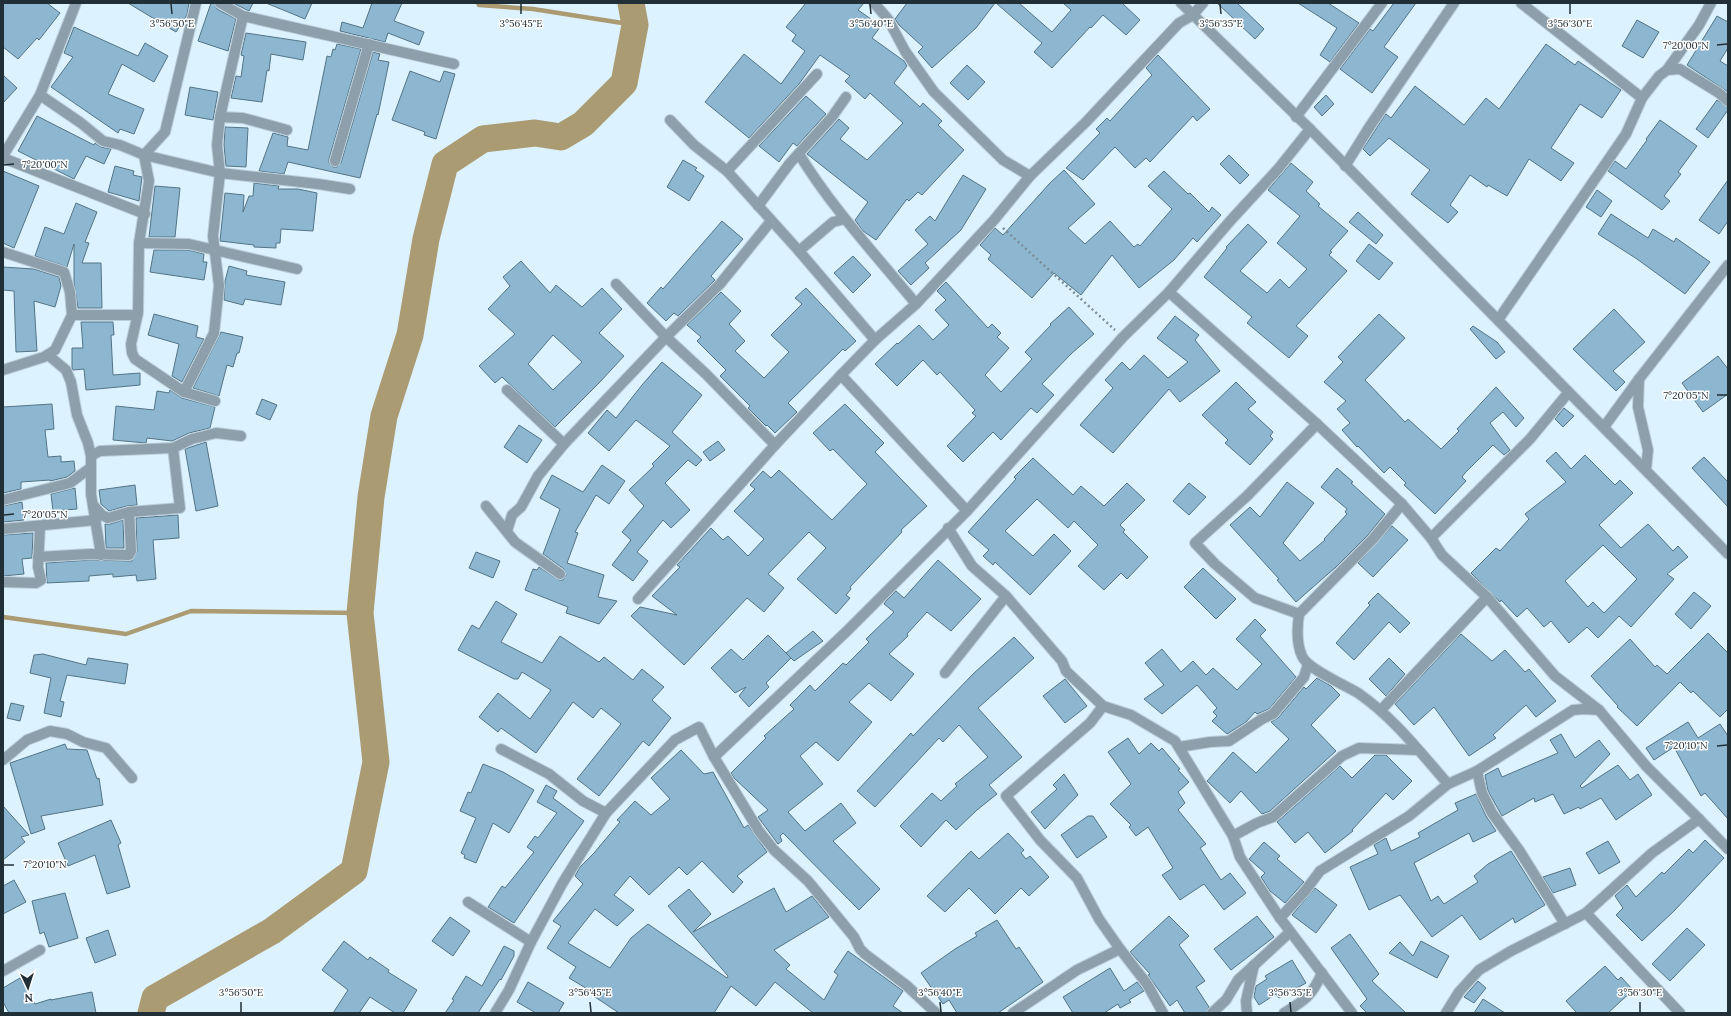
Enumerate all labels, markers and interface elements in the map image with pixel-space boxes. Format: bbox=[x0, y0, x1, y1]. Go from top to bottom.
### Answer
text: 3°56'50"E bbox=[150, 17, 194, 30]
text: 3°56'45"E bbox=[499, 17, 543, 30]
text: 3°56'40"E bbox=[849, 17, 893, 30]
text: 3°56'35"E bbox=[1199, 17, 1243, 30]
text: 3°56'30"E bbox=[1548, 17, 1592, 30]
text: 7°20'00"N bbox=[1663, 39, 1709, 52]
text: 7°20'00"N bbox=[22, 158, 68, 171]
text: 7°20'05"N bbox=[1663, 389, 1709, 402]
text: 7°20'05"N bbox=[22, 508, 68, 521]
text: 7°20'10"N bbox=[1664, 739, 1708, 752]
text: 7°20'10"N bbox=[23, 858, 67, 871]
north arrow bbox=[8, 968, 48, 1008]
text: 3°56'50"E bbox=[219, 986, 263, 999]
text: 3°56'45"E bbox=[568, 986, 612, 999]
text: 3°56'40"E bbox=[918, 986, 962, 999]
text: 3°56'35"E bbox=[1268, 986, 1312, 999]
text: 3°56'30"E bbox=[1618, 986, 1662, 999]
text: N bbox=[23, 991, 33, 1005]

